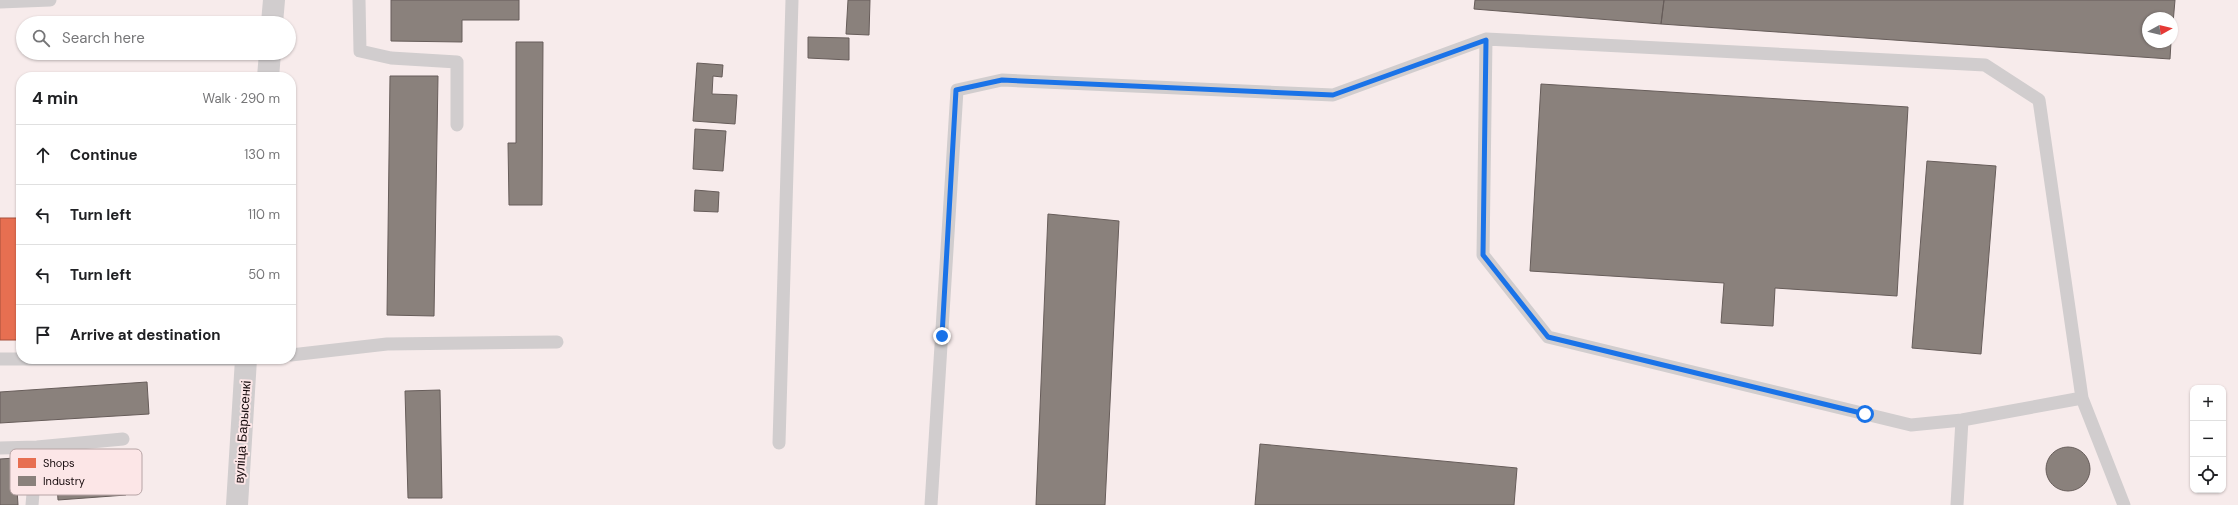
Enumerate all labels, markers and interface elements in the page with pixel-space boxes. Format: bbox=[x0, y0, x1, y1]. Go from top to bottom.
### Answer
north arrow bbox=[2142, 12, 2178, 48]
search box bbox=[16, 16, 296, 60]
icon: search bbox=[30, 27, 52, 49]
text: Search here bbox=[62, 28, 145, 48]
text: 4 min bbox=[32, 87, 78, 109]
text: Walk · 290 m bbox=[203, 90, 280, 107]
icon: ahead bbox=[32, 144, 54, 166]
text: Continue bbox=[70, 145, 138, 165]
text: 130 m bbox=[244, 146, 280, 163]
icon: left bbox=[32, 204, 54, 226]
text: Turn left bbox=[70, 205, 131, 225]
text: 110 m bbox=[248, 206, 280, 223]
icon: left bbox=[32, 264, 54, 286]
text: Turn left bbox=[70, 265, 131, 285]
text: 50 m bbox=[248, 266, 280, 283]
icon: arrive bbox=[32, 324, 54, 346]
text: Arrive at destination bbox=[70, 325, 221, 345]
route end bbox=[933, 327, 951, 345]
street label: вуліца Барысенкі bbox=[230, 380, 255, 484]
map controls bbox=[2190, 385, 2226, 493]
button: + bbox=[2190, 385, 2226, 421]
route start bbox=[1856, 405, 1874, 423]
button: − bbox=[2190, 421, 2226, 457]
legend bbox=[10, 449, 142, 495]
text: Shops bbox=[43, 456, 75, 470]
button: locate bbox=[2190, 457, 2226, 493]
text: Industry bbox=[43, 474, 85, 488]

